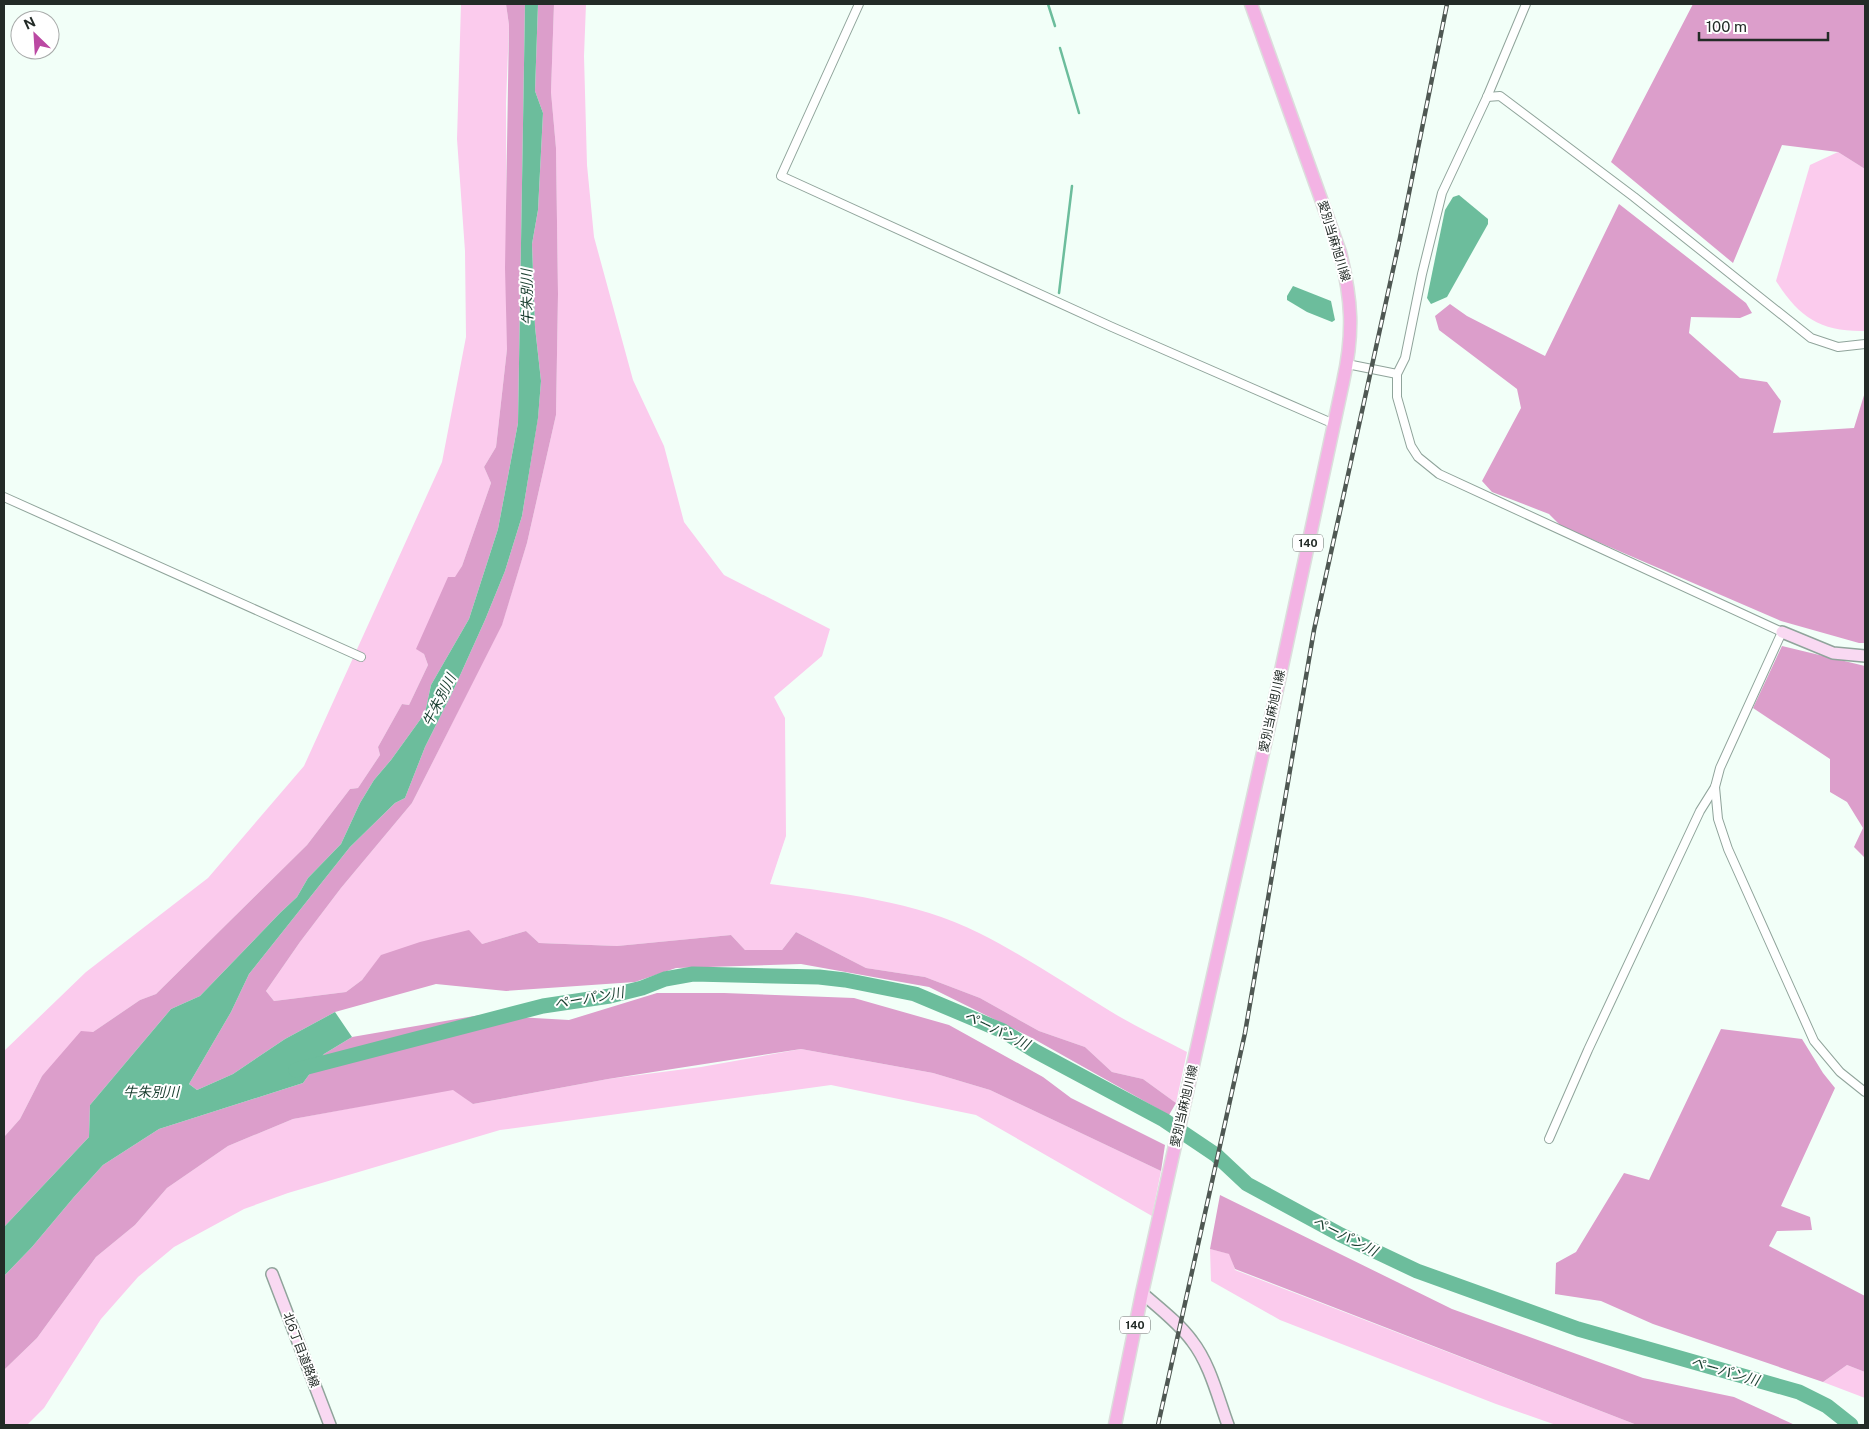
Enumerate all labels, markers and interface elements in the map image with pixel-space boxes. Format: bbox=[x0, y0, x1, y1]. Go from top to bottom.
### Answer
north arrow bbox=[10, 10, 60, 60]
scale bar bbox=[1699, 10, 1828, 42]
text: N bbox=[21, 14, 38, 33]
text: 100 m bbox=[1706, 18, 1747, 35]
street label: 愛別当麻旭川線 bbox=[1315, 199, 1353, 283]
water label: 牛朱別川 bbox=[518, 267, 535, 325]
road number: 140 bbox=[1293, 534, 1323, 552]
street label: 愛別当麻旭川線 bbox=[1256, 668, 1288, 754]
water label: 牛朱別川 bbox=[419, 670, 460, 729]
water label: ペーパン川 bbox=[553, 984, 627, 1012]
water label: ペーパン川 bbox=[962, 1007, 1034, 1054]
street label: 愛別当麻旭川線 bbox=[1168, 1063, 1200, 1149]
water label: 牛朱別川 bbox=[123, 1084, 181, 1100]
water label: ペーパン川 bbox=[1310, 1213, 1382, 1260]
street label: 北6丁目道路線 bbox=[280, 1310, 322, 1390]
road number: 140 bbox=[1120, 1316, 1150, 1334]
water label: ペーパン川 bbox=[1689, 1354, 1763, 1389]

